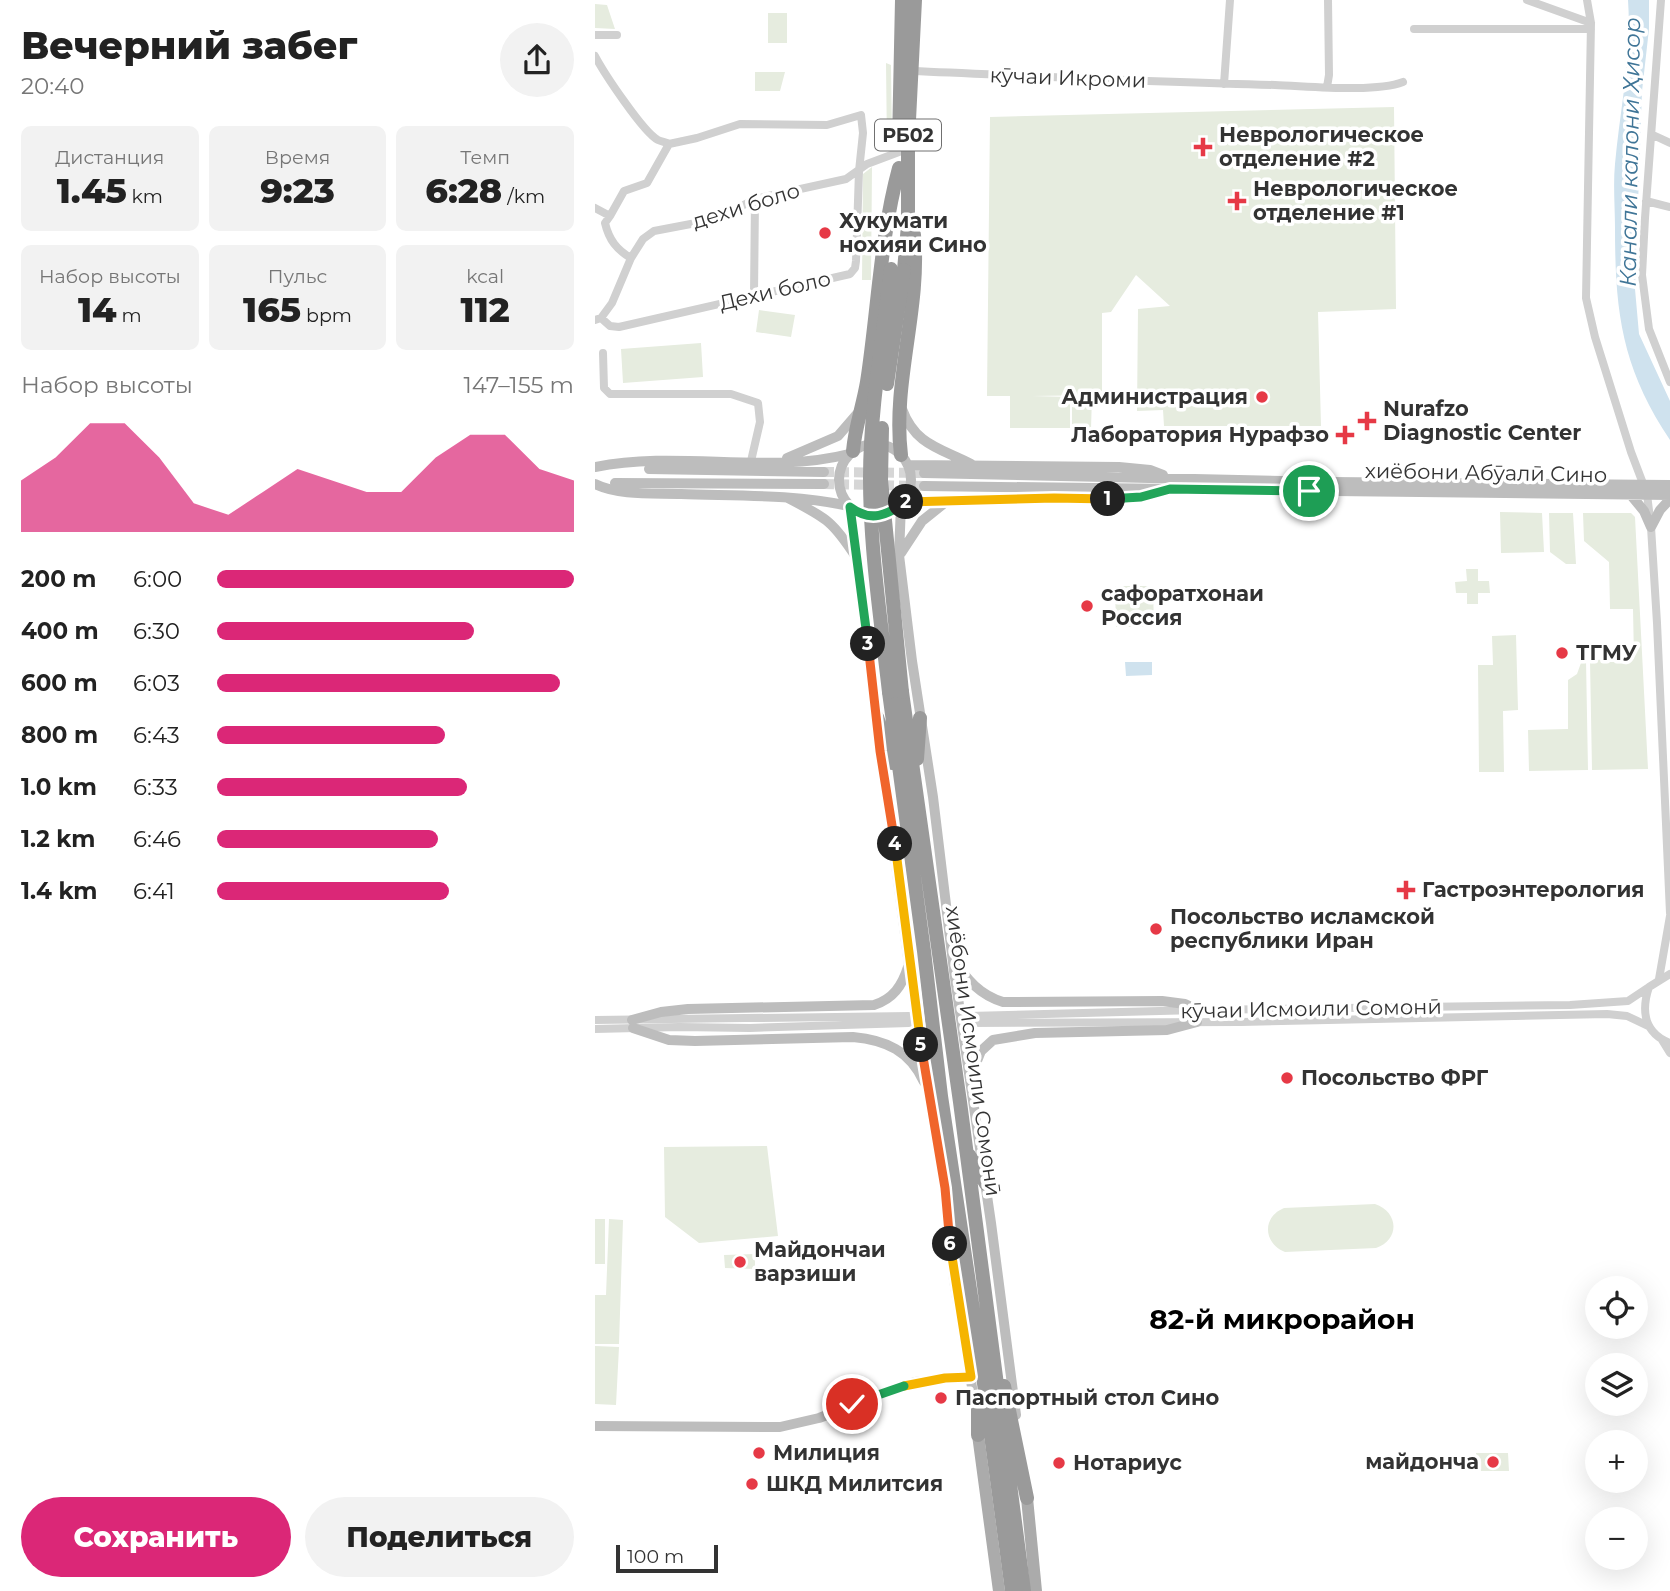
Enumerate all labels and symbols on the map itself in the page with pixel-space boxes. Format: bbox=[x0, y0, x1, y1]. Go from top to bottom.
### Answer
water label: Канали калони Ҳисор bbox=[1614, 17, 1646, 287]
street label: кӯчаи Икроми bbox=[989, 62, 1147, 93]
road number: РБ02 bbox=[875, 119, 941, 150]
place label: Неврологическое отделение #2 bbox=[1219, 122, 1424, 171]
marker: Неврологическое отделение #2 bbox=[1193, 137, 1213, 157]
place label: Неврологическое отделение #1 bbox=[1253, 176, 1458, 225]
street label: дехи боло bbox=[689, 177, 803, 234]
marker: Неврологическое отделение #1 bbox=[1227, 191, 1247, 211]
place label: Хукумати нохияи Сино bbox=[839, 208, 987, 257]
marker: Хукумати нохияи Сино bbox=[817, 225, 833, 241]
street label: Дехи боло bbox=[717, 266, 833, 315]
place label: Администрация bbox=[1061, 384, 1248, 409]
marker: Администрация bbox=[1254, 389, 1270, 405]
place label: Nurafzo Diagnostic Center bbox=[1383, 396, 1581, 445]
marker: Nurafzo Diagnostic Center bbox=[1357, 411, 1377, 431]
place label: Лаборатория Нурафзо bbox=[1071, 422, 1329, 447]
marker: Лаборатория Нурафзо bbox=[1335, 425, 1355, 445]
street label: хиёбони Абӯалӣ Сино bbox=[1365, 458, 1607, 487]
pin bbox=[1279, 461, 1339, 521]
pin: 1 bbox=[1091, 482, 1125, 516]
pin: 2 bbox=[889, 484, 923, 520]
place label: сафоратхонаи Россия bbox=[1101, 581, 1264, 630]
marker: сафоратхонаи Россия bbox=[1079, 598, 1095, 614]
pin: 3 bbox=[851, 626, 885, 662]
place label: ТГМУ bbox=[1576, 640, 1638, 665]
marker: ТГМУ bbox=[1554, 645, 1570, 661]
pin: 4 bbox=[877, 826, 913, 862]
place label: Гастроэнтерология bbox=[1422, 877, 1645, 902]
marker: Гастроэнтерология bbox=[1396, 880, 1416, 900]
street label: хиёбони Исмоили Сомонӣ bbox=[941, 904, 1006, 1198]
place label: Посольство исламской республики Иран bbox=[1170, 904, 1435, 953]
marker: Посольство исламской республики Иран bbox=[1148, 921, 1164, 937]
street label: кӯчаи Исмоили Сомонӣ bbox=[1180, 994, 1442, 1023]
pin: 5 bbox=[903, 1028, 939, 1062]
place label: Посольство ФРГ bbox=[1301, 1065, 1489, 1090]
marker: Посольство ФРГ bbox=[1279, 1070, 1295, 1086]
pin: 6 bbox=[933, 1226, 967, 1262]
place label: Майдончаи варзиши bbox=[754, 1237, 886, 1286]
marker: Майдончаи варзиши bbox=[732, 1254, 748, 1270]
district label: 82-й микрорайон bbox=[1149, 1302, 1415, 1336]
pin bbox=[822, 1374, 882, 1434]
place label: Паспортный стол Сино bbox=[955, 1385, 1220, 1410]
marker: Паспортный стол Сино bbox=[933, 1390, 949, 1406]
place label: Милиция bbox=[773, 1440, 880, 1465]
marker: Милиция bbox=[751, 1445, 767, 1461]
place label: майдонча bbox=[1365, 1449, 1479, 1474]
place label: Нотариус bbox=[1073, 1450, 1182, 1475]
marker: майдонча bbox=[1485, 1454, 1501, 1470]
marker: Нотариус bbox=[1051, 1455, 1067, 1471]
place label: ШКД Милитсия bbox=[766, 1471, 943, 1496]
marker: ШКД Милитсия bbox=[744, 1476, 760, 1492]
scale bar bbox=[616, 1542, 717, 1574]

